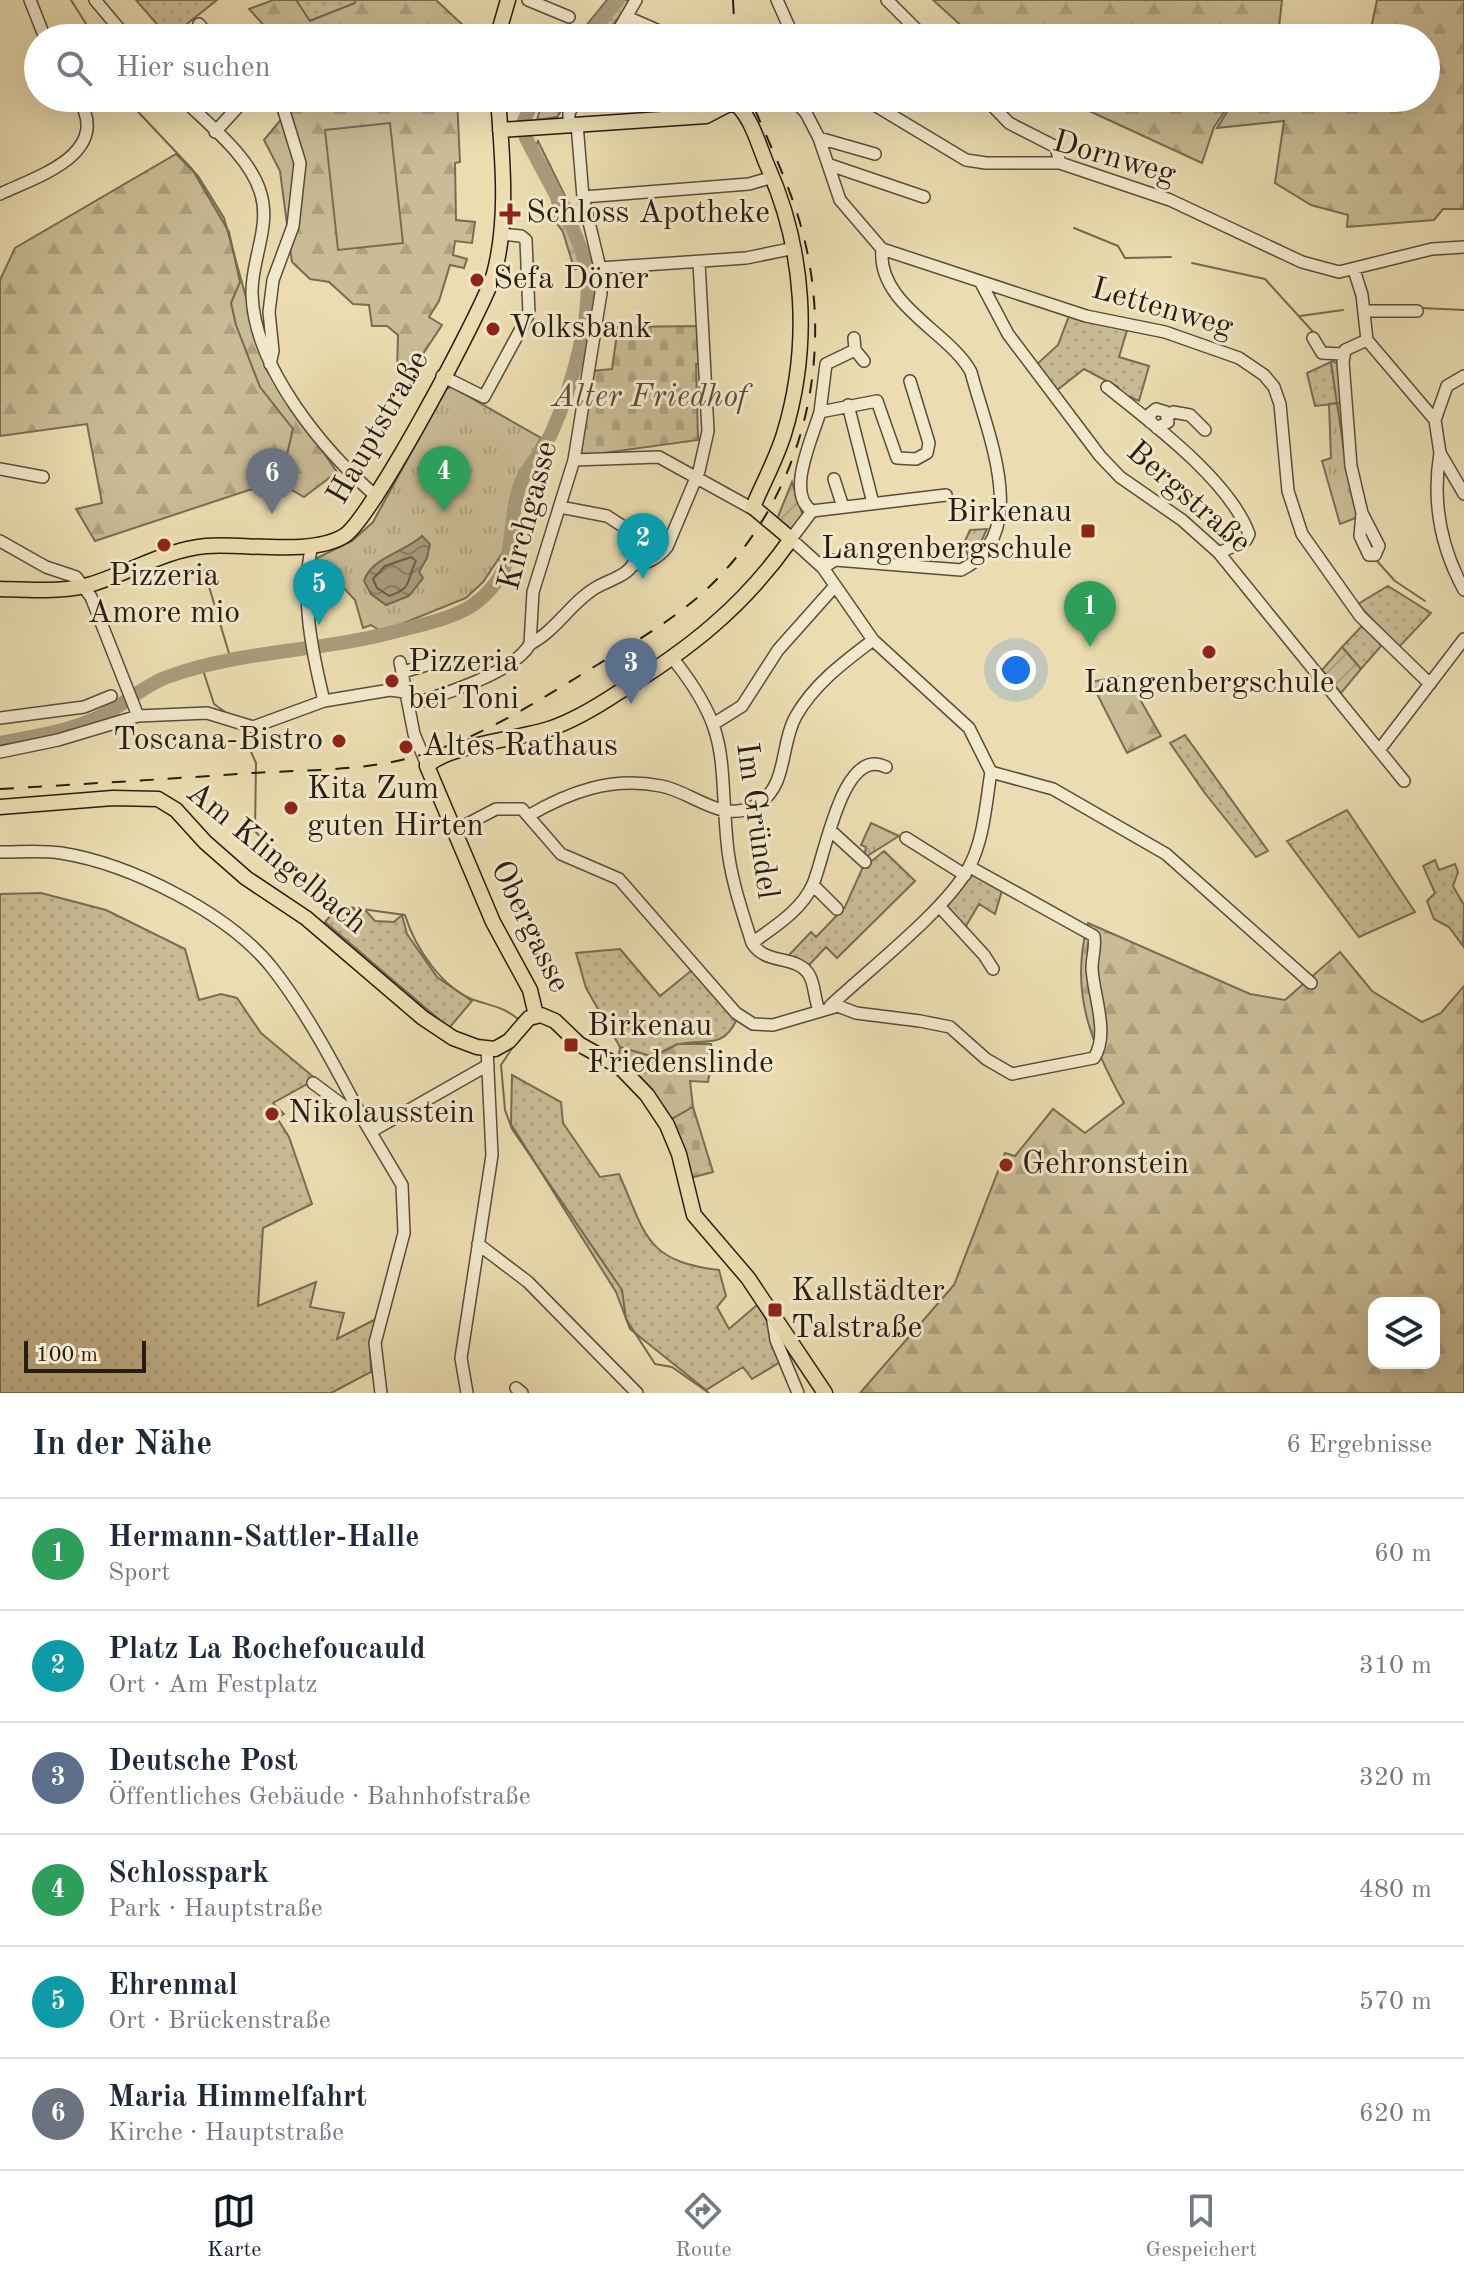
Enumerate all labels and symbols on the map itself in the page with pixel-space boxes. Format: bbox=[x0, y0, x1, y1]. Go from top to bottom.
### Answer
street label: Dornweg bbox=[1049, 126, 1179, 192]
place label: Schloss Apotheke bbox=[526, 198, 770, 230]
marker: Schloss Apotheke bbox=[501, 205, 519, 223]
place label: Sefa Döner bbox=[493, 264, 649, 296]
marker: Sefa Döner bbox=[468, 271, 486, 289]
street label: Lettenweg bbox=[1087, 274, 1237, 344]
place label: Volksbank bbox=[509, 313, 652, 345]
marker: Volksbank bbox=[484, 320, 502, 338]
street label: Hauptstraße bbox=[322, 346, 436, 510]
park label: Alter Friedhof bbox=[550, 382, 753, 414]
street label: Bergstraße bbox=[1120, 436, 1256, 560]
street label: Kirchgasse bbox=[494, 438, 564, 594]
pin: 4 bbox=[418, 446, 470, 512]
pin: 6 bbox=[246, 448, 298, 514]
place label: Birkenau Langenbergschule bbox=[821, 497, 1072, 566]
pin: 2 bbox=[617, 513, 669, 579]
marker: Birkenau Langenbergschule bbox=[1079, 522, 1097, 540]
marker: Pizzeria Amore mio bbox=[155, 536, 173, 554]
pin: 5 bbox=[293, 559, 345, 625]
place label: Pizzeria Amore mio bbox=[88, 561, 240, 630]
pin: 1 bbox=[1064, 581, 1116, 647]
pin: 3 bbox=[605, 638, 657, 704]
marker: Langenbergschule bbox=[1200, 643, 1218, 661]
place label: Pizzeria bei Toni bbox=[408, 647, 519, 716]
your location bbox=[996, 650, 1036, 690]
place label: Langenbergschule bbox=[1083, 668, 1335, 700]
marker: Pizzeria bei Toni bbox=[383, 672, 401, 690]
place label: Toscana-Bistro bbox=[113, 725, 323, 757]
place label: Altes Rathaus bbox=[422, 731, 618, 763]
marker: Toscana-Bistro bbox=[330, 732, 348, 750]
marker: Altes Rathaus bbox=[397, 738, 415, 756]
street label: Im Gründel bbox=[729, 741, 783, 901]
place label: Kita Zum guten Hirten bbox=[307, 774, 484, 843]
street label: Am Klingelbach bbox=[180, 777, 372, 941]
marker: Kita Zum guten Hirten bbox=[282, 799, 300, 817]
street label: Obergasse bbox=[483, 856, 575, 998]
place label: Birkenau Friedenslinde bbox=[587, 1011, 774, 1080]
marker: Birkenau Friedenslinde bbox=[562, 1036, 580, 1054]
place label: Nikolausstein bbox=[288, 1098, 475, 1130]
marker: Nikolausstein bbox=[263, 1105, 281, 1123]
place label: Gehronstein bbox=[1022, 1149, 1189, 1181]
marker: Gehronstein bbox=[997, 1156, 1015, 1174]
place label: Kallstädter Talstraße bbox=[791, 1276, 945, 1345]
marker: Kallstädter Talstraße bbox=[766, 1301, 784, 1319]
scale bar bbox=[24, 1337, 146, 1373]

